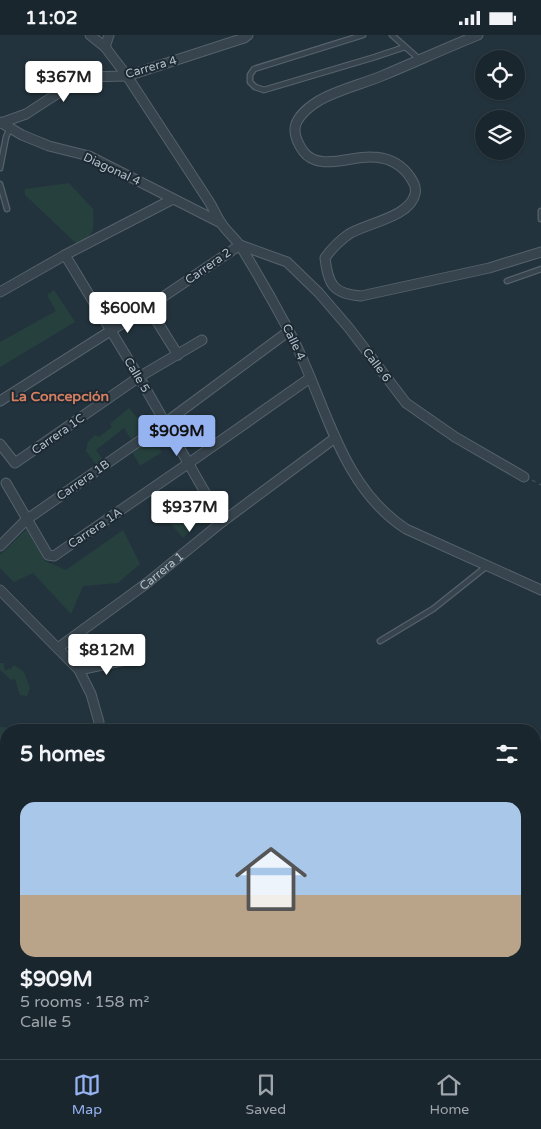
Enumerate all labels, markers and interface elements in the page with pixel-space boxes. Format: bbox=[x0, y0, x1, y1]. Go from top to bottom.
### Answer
text: 11:02 bbox=[25, 7, 78, 29]
map controls bbox=[475, 50, 525, 160]
button: locate bbox=[475, 50, 525, 100]
street label: Carrera 4 bbox=[124, 53, 179, 81]
pin: $367M bbox=[29, 61, 99, 103]
text: $367M bbox=[36, 67, 92, 87]
button: layers bbox=[475, 110, 525, 160]
street label: Diagonal 4 bbox=[81, 150, 143, 188]
street label: Carrera 2 bbox=[182, 245, 234, 287]
pin: $600M bbox=[93, 291, 163, 334]
text: $600M bbox=[100, 298, 156, 318]
street label: Calle 4 bbox=[280, 322, 309, 363]
street label: Calle 6 bbox=[360, 345, 394, 385]
street label: Calle 5 bbox=[121, 355, 153, 395]
district label: La Concepción bbox=[11, 388, 109, 405]
street label: Carrera 1C bbox=[29, 411, 87, 457]
pin: $909M bbox=[142, 415, 212, 457]
text: $909M bbox=[149, 421, 205, 441]
street label: Carrera 1B bbox=[54, 457, 112, 503]
pin: $937M bbox=[155, 491, 225, 533]
text: $937M bbox=[162, 497, 218, 517]
street label: Carrera 1A bbox=[65, 505, 125, 551]
street label: Carrera 1 bbox=[137, 549, 187, 593]
pin: $812M bbox=[72, 633, 142, 676]
text: $812M bbox=[79, 640, 135, 660]
icon: filters bbox=[493, 740, 521, 768]
text: 5 homes bbox=[20, 742, 105, 767]
icon: home bbox=[226, 834, 316, 924]
text: $909M bbox=[20, 967, 93, 992]
text: 5 rooms · 158 m² bbox=[20, 992, 149, 1012]
text: Calle 5 bbox=[20, 1012, 71, 1032]
tab: Map bbox=[72, 1071, 102, 1118]
tab: Saved bbox=[246, 1071, 286, 1118]
tab: Home bbox=[430, 1071, 469, 1118]

